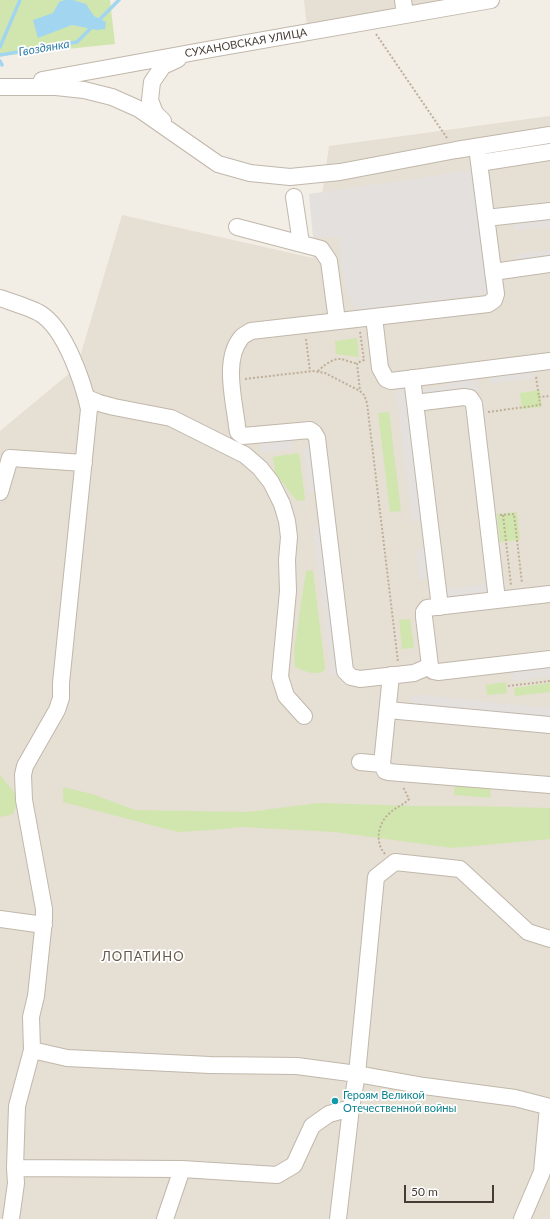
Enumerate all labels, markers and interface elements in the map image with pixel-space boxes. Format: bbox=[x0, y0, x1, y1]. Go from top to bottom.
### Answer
street label: СУХАНОВСКАЯ УЛИЦА bbox=[184, 26, 308, 60]
water label: Гвоздянка bbox=[17, 36, 71, 60]
district label: ЛОПАТИНО bbox=[101, 949, 185, 965]
place label: Героям Великой Отечественной войны bbox=[343, 1088, 456, 1114]
marker: Героям Великой Отечественной войны bbox=[330, 1096, 340, 1106]
scale bar bbox=[406, 1177, 496, 1203]
text: 50 m bbox=[411, 1184, 438, 1199]

